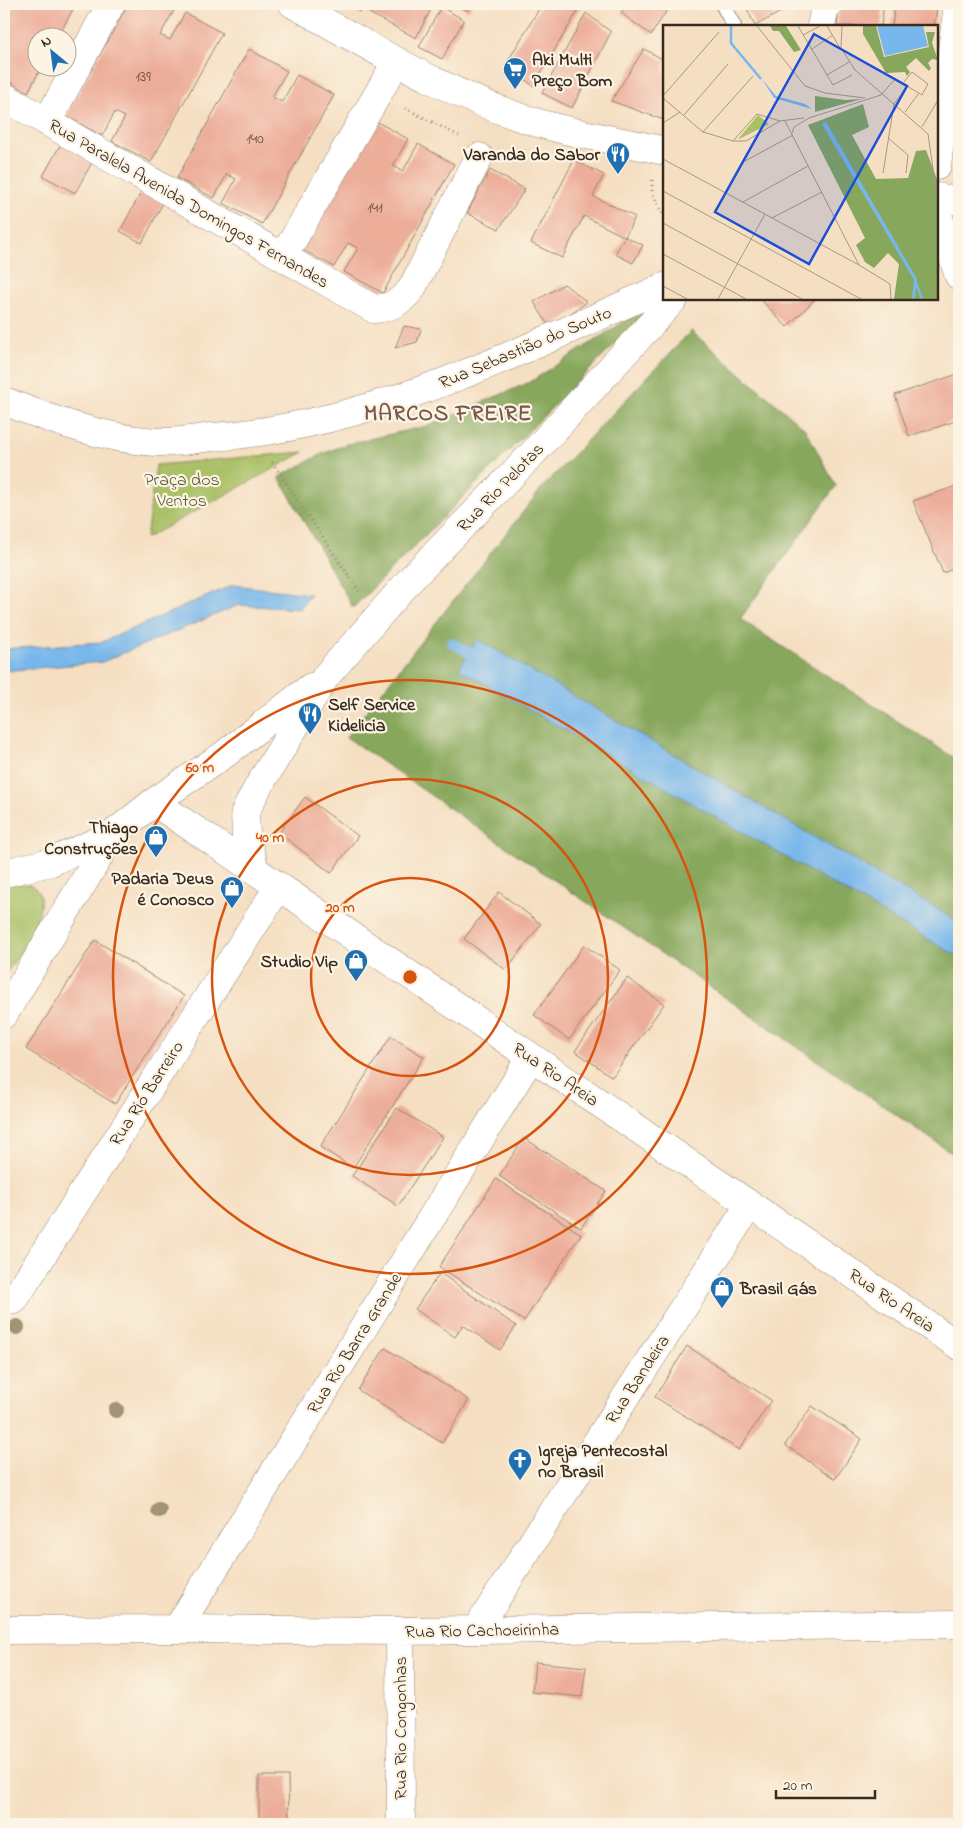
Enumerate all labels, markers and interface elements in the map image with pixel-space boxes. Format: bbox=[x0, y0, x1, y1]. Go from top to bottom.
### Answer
inset map bbox=[663, 25, 938, 300]
north arrow bbox=[28, 28, 78, 78]
text: N bbox=[37, 30, 56, 53]
place label: Aki Multi Preço Bom bbox=[532, 48, 612, 95]
supermarket icon: Aki Multi Preço Bom bbox=[502, 56, 528, 90]
house number: 139 bbox=[135, 66, 151, 88]
street label: Rua Paralela Avenida Domingos Fernandes bbox=[42, 113, 333, 297]
house number: 140 bbox=[246, 128, 264, 150]
restaurant icon: Varanda do Sabor bbox=[605, 141, 631, 175]
place label: Varanda do Sabor bbox=[463, 143, 600, 169]
house number: 141 bbox=[367, 197, 383, 219]
street label: Rua Sebastião do Souto bbox=[435, 301, 616, 397]
district label: MARCOS FREIRE bbox=[364, 399, 532, 431]
street label: Rua Rio Pelotas bbox=[452, 438, 551, 539]
park label: Praça dos Ventos bbox=[144, 468, 220, 515]
place label: Self Service Kidelicia bbox=[328, 693, 416, 740]
restaurant icon: Self Service Kidelicia bbox=[297, 701, 323, 735]
text: 60 m bbox=[185, 757, 215, 779]
place label: Thiago Construções bbox=[44, 816, 138, 863]
shop icon: Thiago Construções bbox=[143, 824, 169, 858]
text: 40 m bbox=[255, 827, 284, 849]
place label: Padaria Deus é Conosco bbox=[111, 867, 214, 914]
shop icon: Padaria Deus é Conosco bbox=[219, 875, 245, 909]
text: 20 m bbox=[324, 897, 355, 919]
shop icon: Studio Vip bbox=[343, 948, 369, 982]
place label: Studio Vip bbox=[261, 950, 338, 976]
centre of rings bbox=[401, 968, 419, 986]
street label: Rua Rio Barreiro bbox=[104, 1036, 191, 1152]
street label: Rua Rio Areia bbox=[507, 1037, 603, 1114]
street label: Rua Rio Areia bbox=[843, 1263, 939, 1340]
street label: Rua Rio Barra Grande bbox=[302, 1268, 410, 1420]
shop icon: Brasil Gás bbox=[709, 1275, 735, 1309]
place label: Brasil Gás bbox=[739, 1277, 817, 1303]
street label: Rua Bandeira bbox=[600, 1330, 677, 1430]
place label: Igreja Pentecostal no Brasil bbox=[538, 1439, 668, 1486]
church icon: Igreja Pentecostal no Brasil bbox=[507, 1447, 533, 1481]
street label: Rua Rio Cachoeirinha bbox=[405, 1618, 559, 1646]
street label: Rua Rio Congonhas bbox=[389, 1656, 416, 1800]
scale bar bbox=[776, 1768, 874, 1800]
text: 20 m bbox=[783, 1775, 813, 1797]

